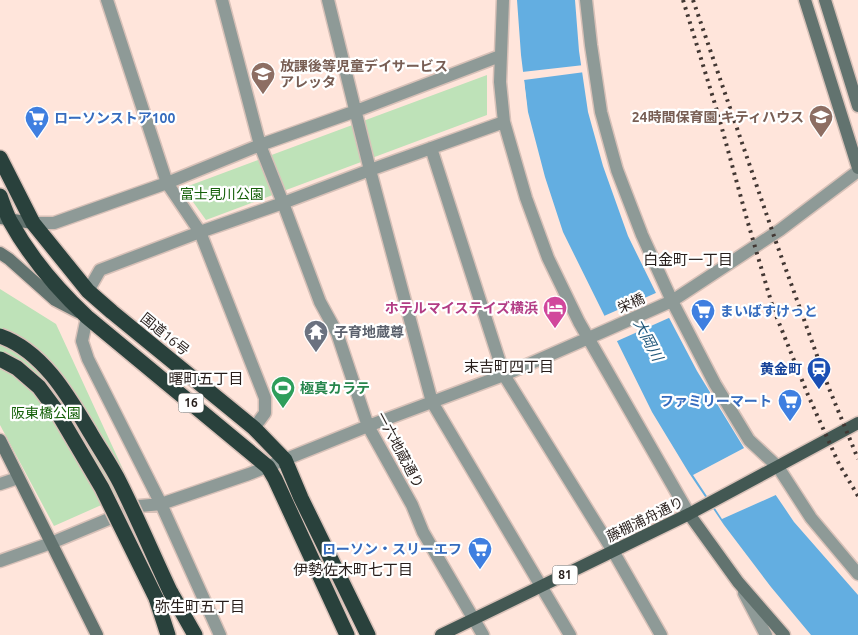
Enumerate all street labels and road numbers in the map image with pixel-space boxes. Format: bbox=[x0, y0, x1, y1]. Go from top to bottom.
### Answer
street label: 栄橋 bbox=[615, 290, 647, 316]
street label: 国道16号 bbox=[138, 310, 192, 358]
road number: 16 bbox=[178, 393, 204, 412]
street label: 一六地蔵通り bbox=[373, 409, 427, 491]
street label: 藤棚浦舟通り bbox=[604, 493, 686, 545]
road number: 81 bbox=[552, 566, 578, 584]

